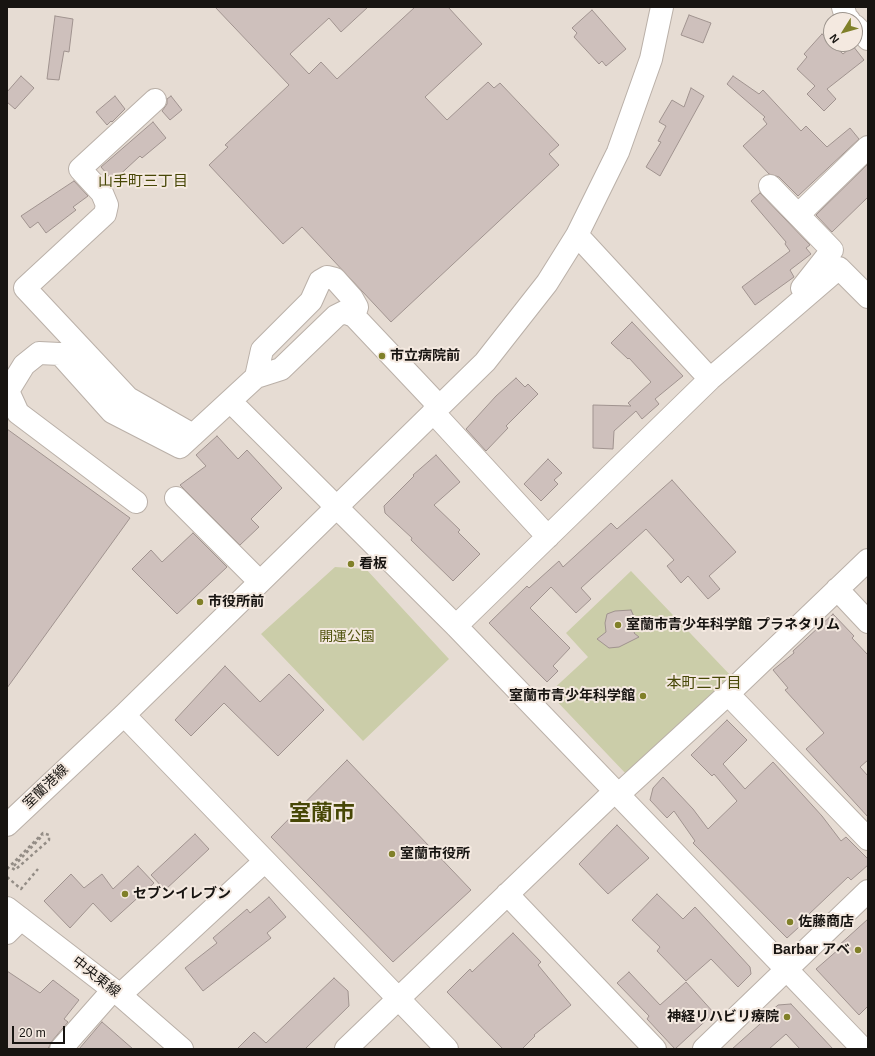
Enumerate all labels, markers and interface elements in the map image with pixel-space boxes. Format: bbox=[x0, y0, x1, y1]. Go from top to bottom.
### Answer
north arrow bbox=[823, 12, 863, 52]
text: N bbox=[827, 32, 841, 45]
district label: 山手町三丁目 bbox=[98, 173, 188, 191]
place label: 市立病院前 bbox=[390, 348, 460, 364]
marker: 市立病院前 bbox=[377, 351, 387, 361]
place label: 看板 bbox=[359, 556, 387, 572]
marker: 看板 bbox=[346, 559, 356, 569]
place label: 市役所前 bbox=[208, 594, 264, 610]
marker: 市役所前 bbox=[195, 597, 205, 607]
place label: 室蘭市青少年科学館 プラネタリム bbox=[626, 617, 840, 633]
marker: 室蘭市青少年科学館 プラネタリム bbox=[613, 620, 623, 630]
park label: 開運公園 bbox=[319, 629, 375, 645]
district label: 本町二丁目 bbox=[667, 675, 741, 693]
place label: 室蘭市青少年科学館 bbox=[509, 688, 635, 704]
marker: 室蘭市青少年科学館 bbox=[638, 691, 648, 701]
street label: 室蘭港線 bbox=[20, 762, 72, 812]
district label: 室蘭市 bbox=[289, 801, 355, 827]
place label: 室蘭市役所 bbox=[400, 846, 470, 862]
marker: 室蘭市役所 bbox=[387, 849, 397, 859]
place label: セブンイレブン bbox=[133, 886, 231, 902]
marker: セブンイレブン bbox=[120, 889, 130, 899]
place label: 佐藤商店 bbox=[798, 914, 854, 930]
marker: 佐藤商店 bbox=[785, 917, 795, 927]
place label: Barbar アベ bbox=[773, 942, 850, 958]
marker: Barbar アベ bbox=[853, 945, 863, 955]
street label: 中央東線 bbox=[69, 953, 123, 1001]
place label: 神経リハビリ療院 bbox=[667, 1009, 779, 1025]
marker: 神経リハビリ療院 bbox=[782, 1012, 792, 1022]
scale bar bbox=[14, 1018, 67, 1044]
text: 20 m bbox=[19, 1026, 46, 1040]

